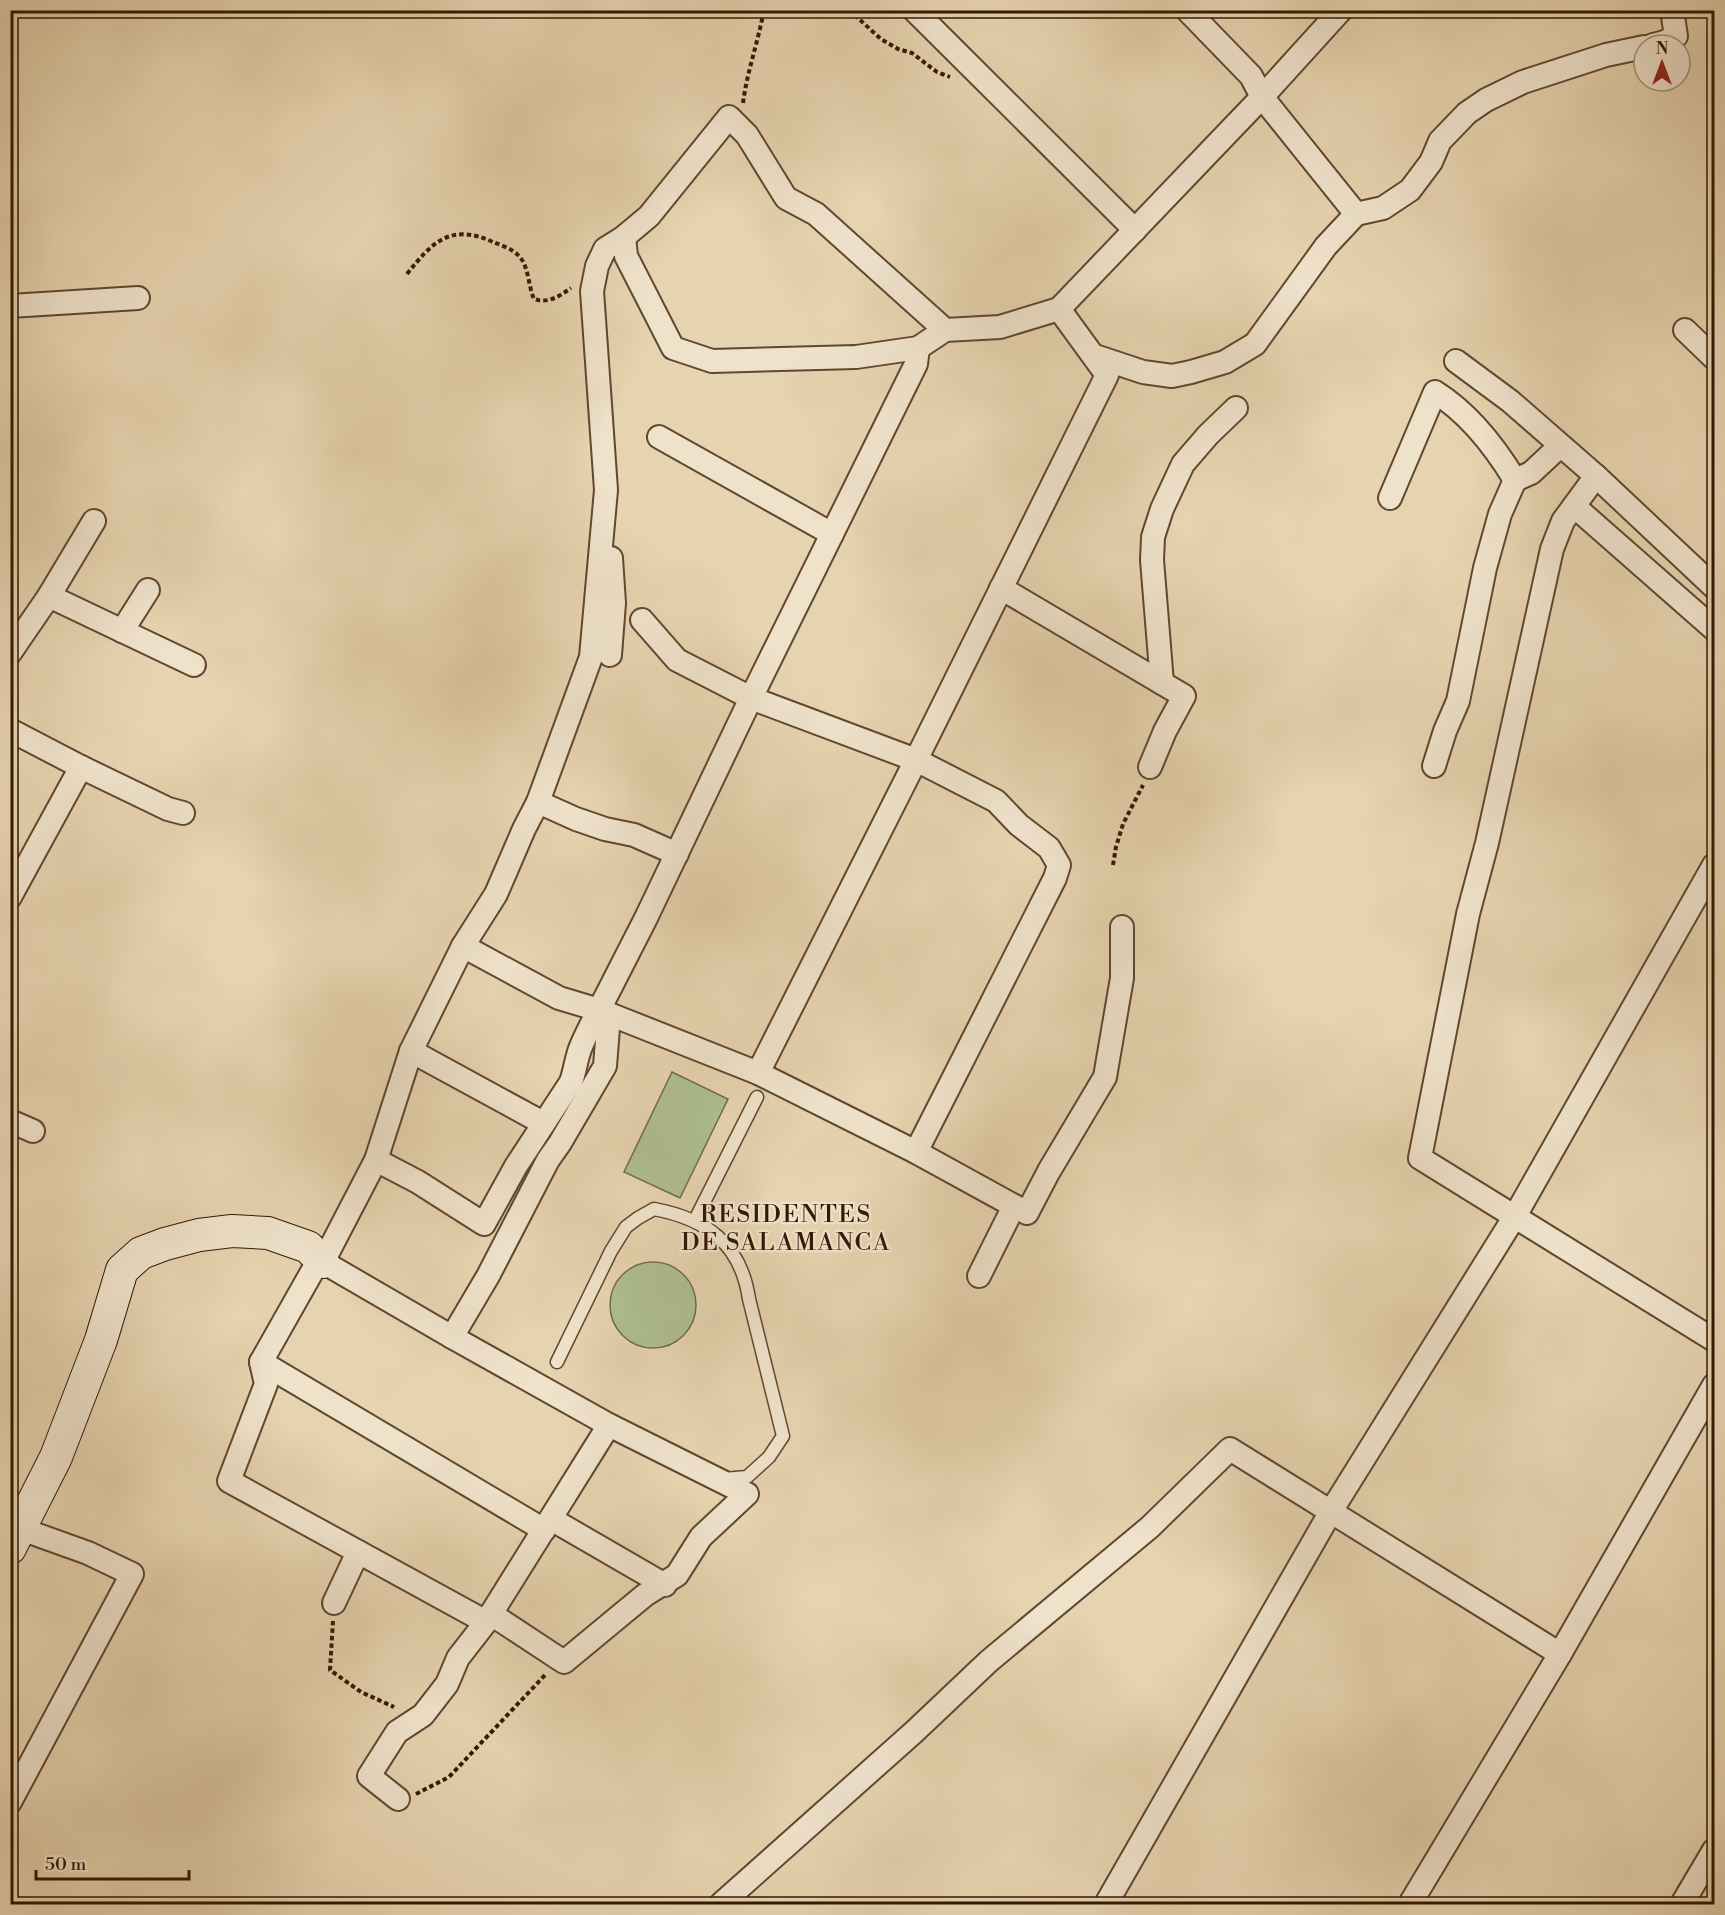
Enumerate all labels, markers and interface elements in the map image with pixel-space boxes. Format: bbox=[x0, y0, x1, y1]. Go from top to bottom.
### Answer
north arrow bbox=[1632, 33, 1692, 93]
text: N bbox=[1656, 39, 1669, 59]
district label: RESIDENTES DE SALAMANCA bbox=[681, 1200, 891, 1258]
scale bar bbox=[36, 1843, 189, 1881]
text: 50 m bbox=[45, 1853, 87, 1876]

